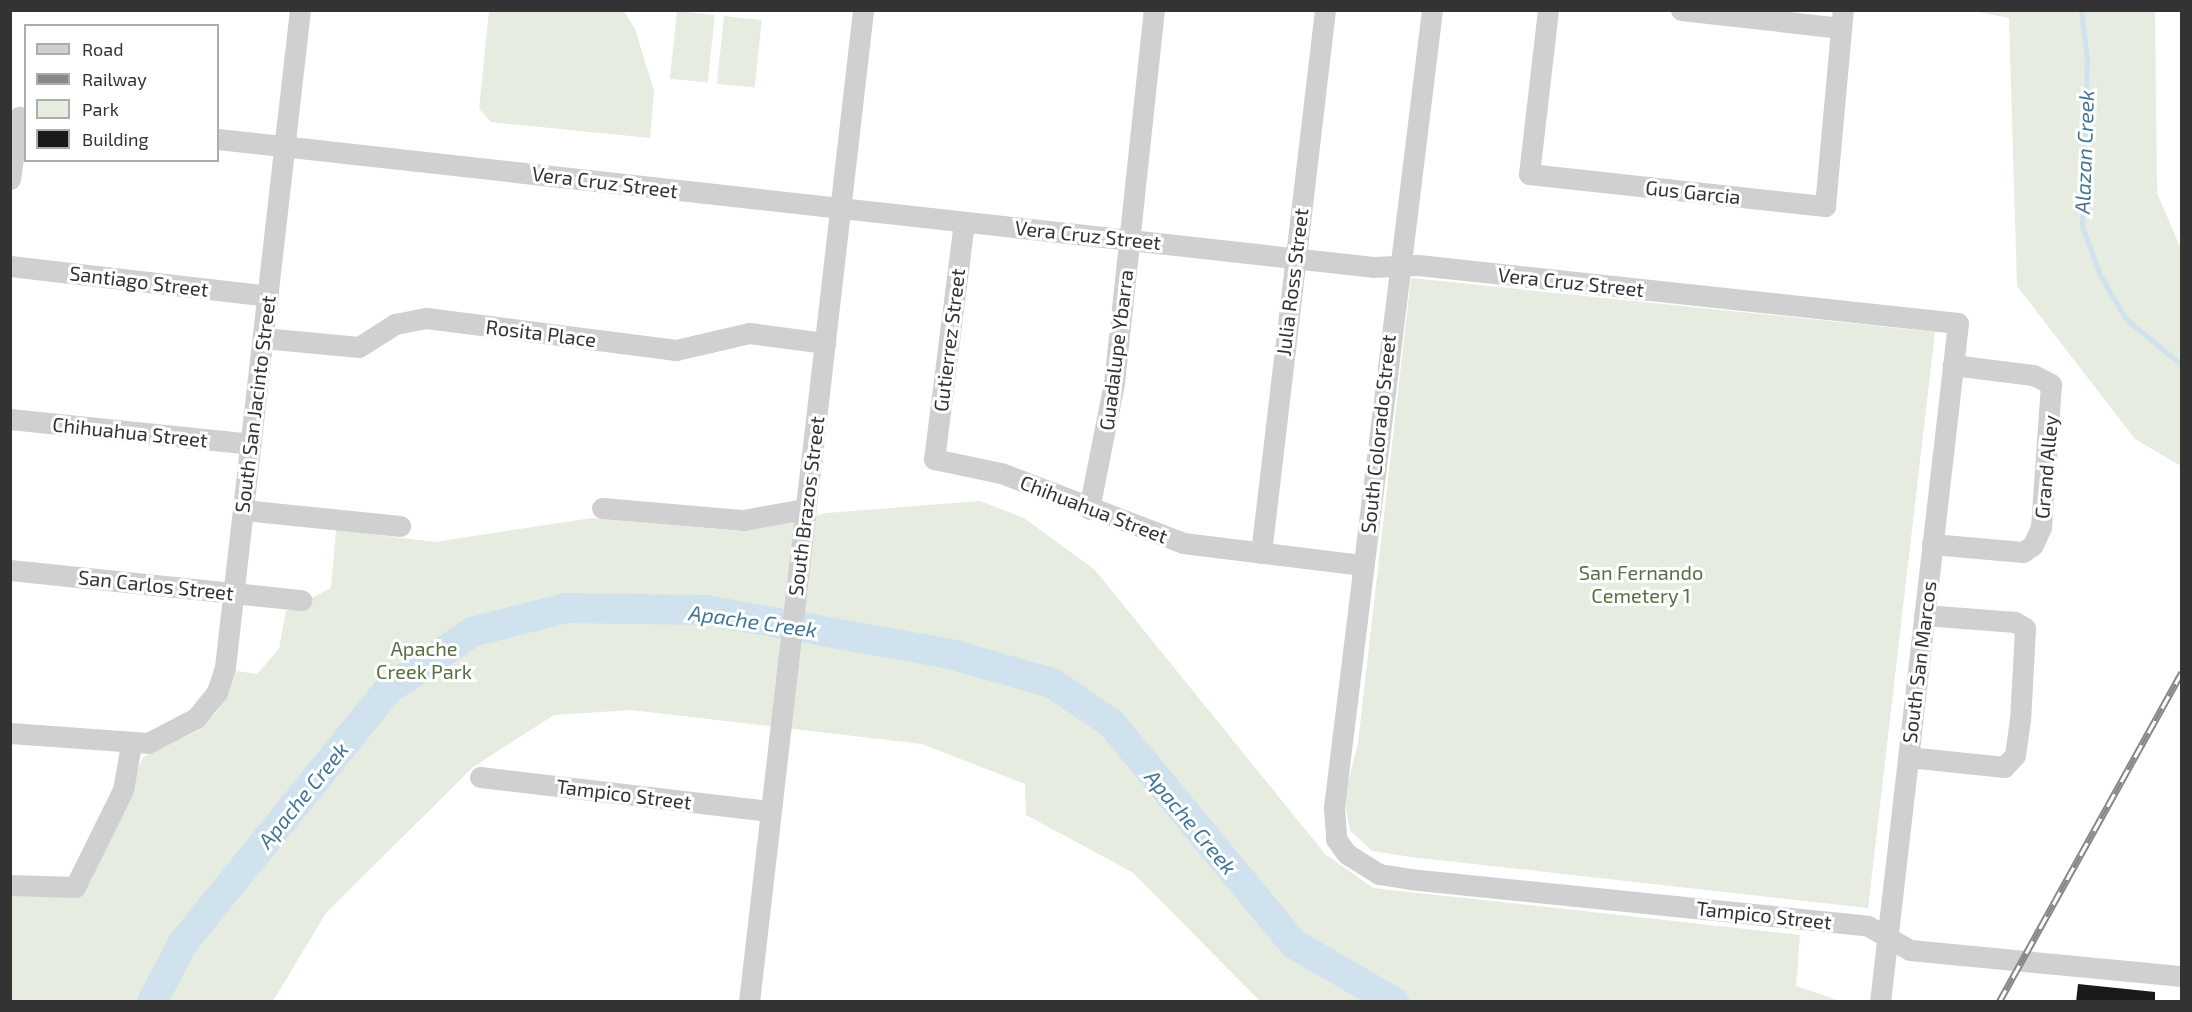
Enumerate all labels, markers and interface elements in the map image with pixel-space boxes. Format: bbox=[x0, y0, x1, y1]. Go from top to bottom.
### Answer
legend bbox=[24, 24, 219, 162]
text: Road bbox=[82, 38, 123, 60]
text: Railway bbox=[82, 68, 147, 90]
water label: Alazan Creek bbox=[2069, 90, 2099, 214]
text: Park bbox=[82, 98, 119, 120]
text: Building bbox=[82, 128, 149, 150]
street label: Vera Cruz Street bbox=[531, 161, 679, 203]
street label: Gus Garcia bbox=[1644, 175, 1742, 209]
street label: Julia Ross Street bbox=[1271, 207, 1313, 357]
street label: Vera Cruz Street bbox=[1014, 215, 1162, 255]
street label: Santiago Street bbox=[68, 261, 210, 301]
street label: Vera Cruz Street bbox=[1497, 262, 1645, 302]
street label: Gutierrez Street bbox=[928, 267, 970, 413]
street label: Guadalupe Ybarra bbox=[1094, 268, 1138, 432]
street label: South San Jacinto Street bbox=[230, 294, 280, 514]
street label: Rosita Place bbox=[485, 314, 597, 352]
street label: South Colorado Street bbox=[1356, 333, 1400, 535]
street label: Chihuahua Street bbox=[51, 412, 209, 452]
street label: Grand Alley bbox=[2029, 414, 2063, 520]
street label: South Brazos Street bbox=[783, 415, 829, 597]
street label: Chihuahua Street bbox=[1017, 470, 1171, 548]
park label: San Fernando Cemetery 1 bbox=[1579, 561, 1703, 608]
street label: San Carlos Street bbox=[77, 565, 235, 605]
street label: South San Marcos bbox=[1897, 579, 1941, 745]
water label: Apache Creek bbox=[687, 600, 819, 642]
park label: Apache Creek Park bbox=[376, 636, 472, 683]
water label: Apache Creek bbox=[253, 737, 353, 853]
water label: Apache Creek bbox=[1140, 765, 1242, 879]
street label: Tampico Street bbox=[555, 774, 693, 814]
street label: Tampico Street bbox=[1695, 896, 1833, 934]

